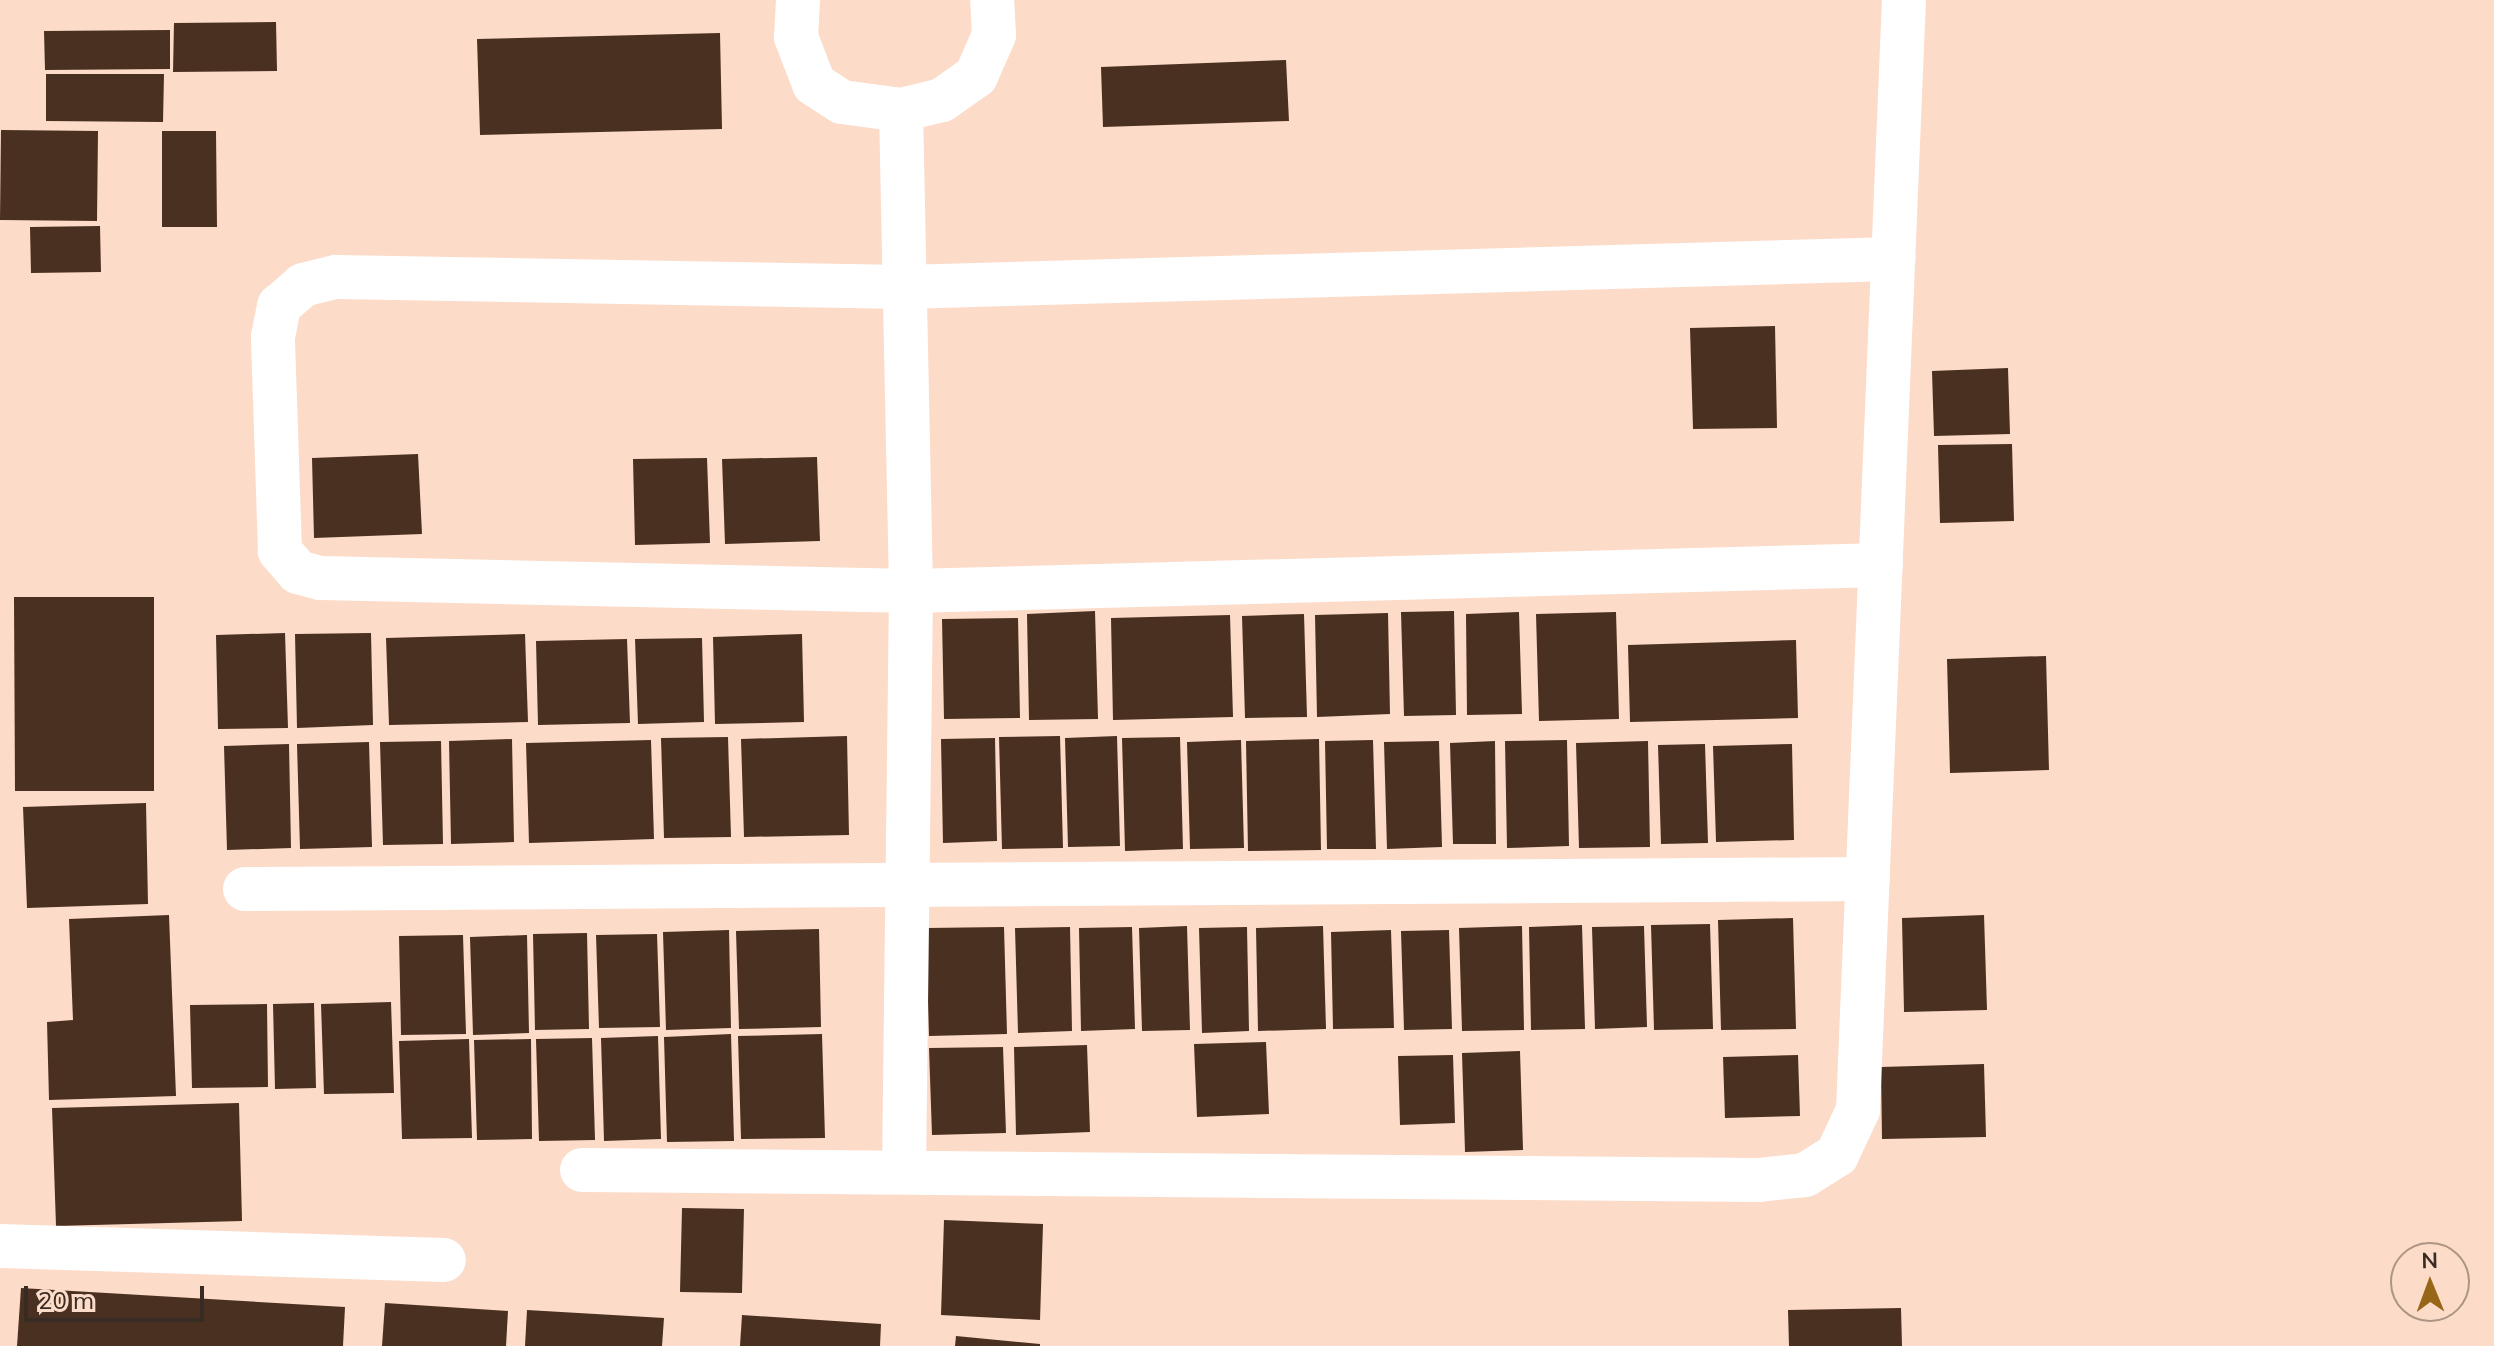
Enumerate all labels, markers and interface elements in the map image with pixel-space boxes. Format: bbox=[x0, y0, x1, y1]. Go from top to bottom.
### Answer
north arrow bbox=[2390, 1242, 2470, 1322]
text: N bbox=[2421, 1246, 2438, 1274]
scale bar bbox=[28, 1270, 208, 1320]
text: 20 m bbox=[38, 1285, 94, 1315]

